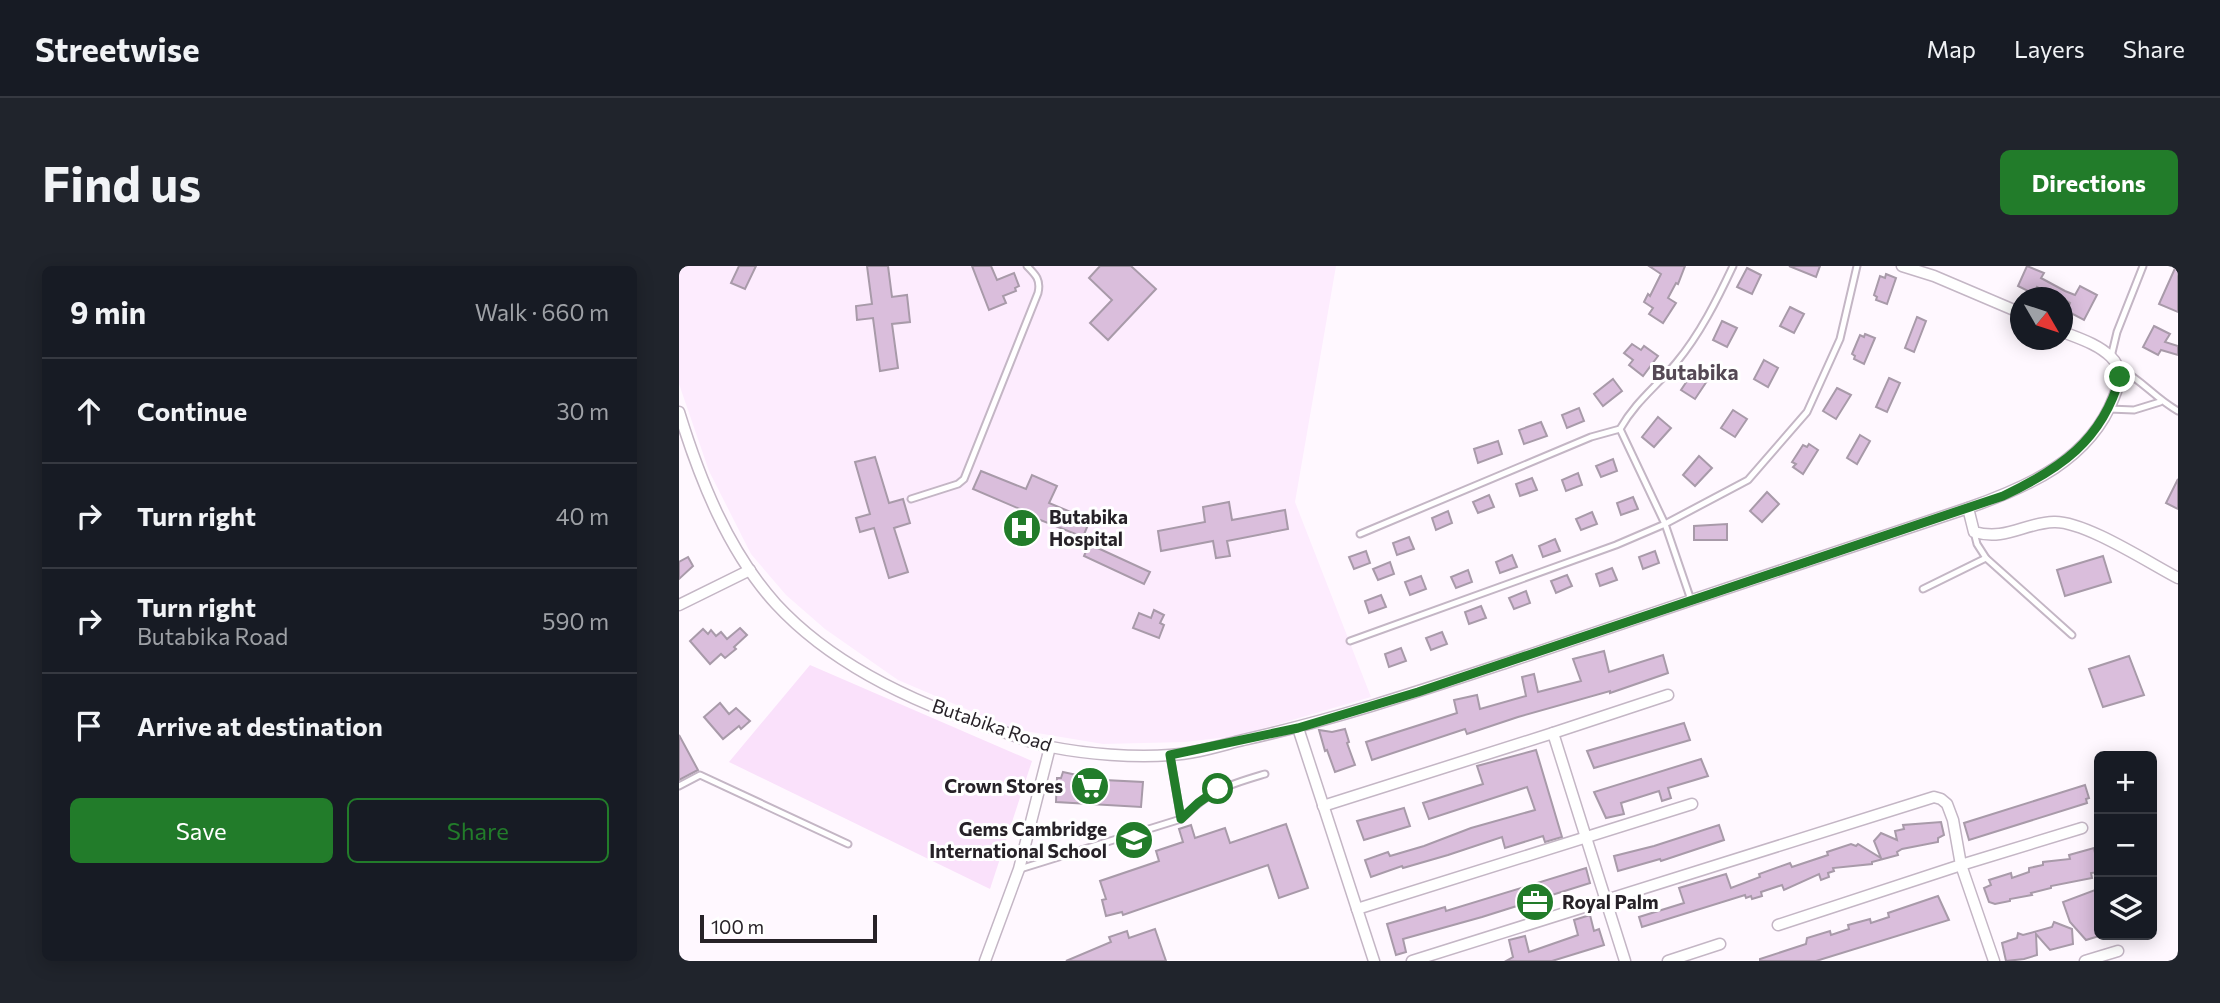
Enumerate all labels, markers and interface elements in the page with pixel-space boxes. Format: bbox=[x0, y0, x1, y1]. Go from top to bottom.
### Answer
text: Streetwise bbox=[35, 28, 200, 69]
text: Map bbox=[1927, 34, 1976, 63]
text: Layers bbox=[2014, 34, 2085, 63]
text: Share bbox=[2123, 34, 2185, 63]
button: Directions bbox=[2000, 150, 2178, 215]
text: Find us bbox=[42, 152, 201, 212]
north arrow bbox=[2010, 287, 2073, 350]
text: 9 min bbox=[70, 293, 146, 330]
text: Walk · 660 m bbox=[475, 298, 609, 326]
district label: Butabika bbox=[1651, 359, 1739, 384]
route end bbox=[2104, 361, 2135, 392]
icon: ahead bbox=[70, 392, 108, 430]
text: Continue bbox=[137, 395, 247, 426]
text: 30 m bbox=[556, 397, 609, 425]
icon: right bbox=[70, 497, 108, 535]
text: Turn right bbox=[137, 500, 256, 531]
text: 40 m bbox=[556, 502, 609, 530]
place label: Butabika Hospital bbox=[1049, 505, 1128, 550]
hospital icon: Butabika Hospital bbox=[1001, 507, 1043, 549]
text: Turn right bbox=[137, 591, 256, 622]
icon: right bbox=[70, 602, 108, 640]
text: 590 m bbox=[542, 607, 609, 635]
text: Butabika Road bbox=[137, 622, 288, 650]
street label: Butabika Road bbox=[929, 693, 1055, 756]
icon: arrive bbox=[70, 707, 108, 745]
text: Arrive at destination bbox=[137, 710, 383, 741]
map controls bbox=[2094, 751, 2157, 940]
button: + bbox=[2094, 751, 2157, 814]
supermarket icon: Crown Stores bbox=[1069, 765, 1111, 807]
route start bbox=[1202, 773, 1233, 804]
place label: Crown Stores bbox=[944, 774, 1063, 797]
button: Save bbox=[70, 798, 333, 863]
button: Share bbox=[347, 798, 609, 863]
button: − bbox=[2094, 814, 2157, 877]
place label: Gems Cambridge International School bbox=[929, 817, 1107, 862]
school or university icon: Gems Cambridge International School bbox=[1113, 819, 1155, 861]
button: layers bbox=[2094, 877, 2157, 940]
office icon: Royal Palm bbox=[1514, 881, 1556, 923]
place label: Royal Palm bbox=[1562, 890, 1659, 913]
scale bar bbox=[700, 912, 877, 944]
text: 100 m bbox=[711, 915, 764, 938]

